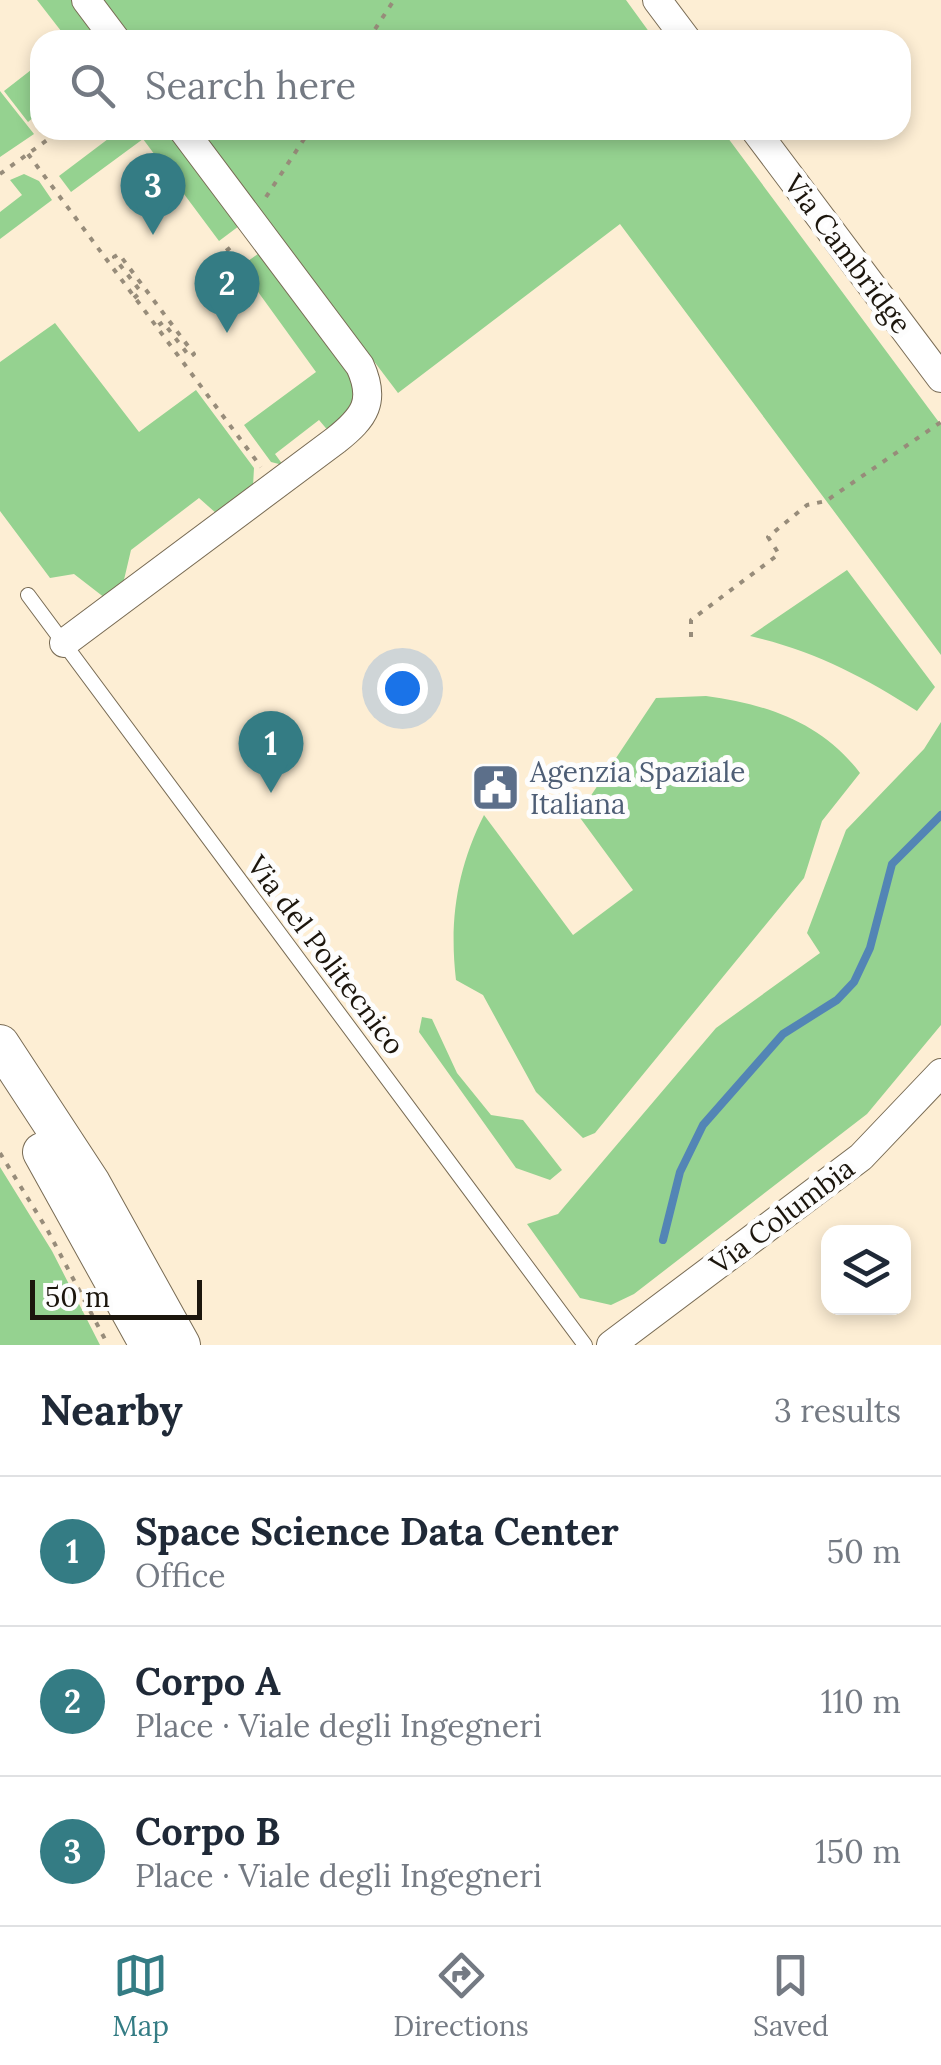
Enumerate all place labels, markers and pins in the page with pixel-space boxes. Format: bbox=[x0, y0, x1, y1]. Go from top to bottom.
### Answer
pin: 3 bbox=[120, 152, 186, 235]
pin: 2 bbox=[194, 250, 260, 333]
pin: 1 bbox=[238, 710, 304, 793]
place label: Agenzia Spaziale Italiana bbox=[529, 754, 745, 822]
public building icon: Agenzia Spaziale Italiana bbox=[469, 762, 521, 814]

